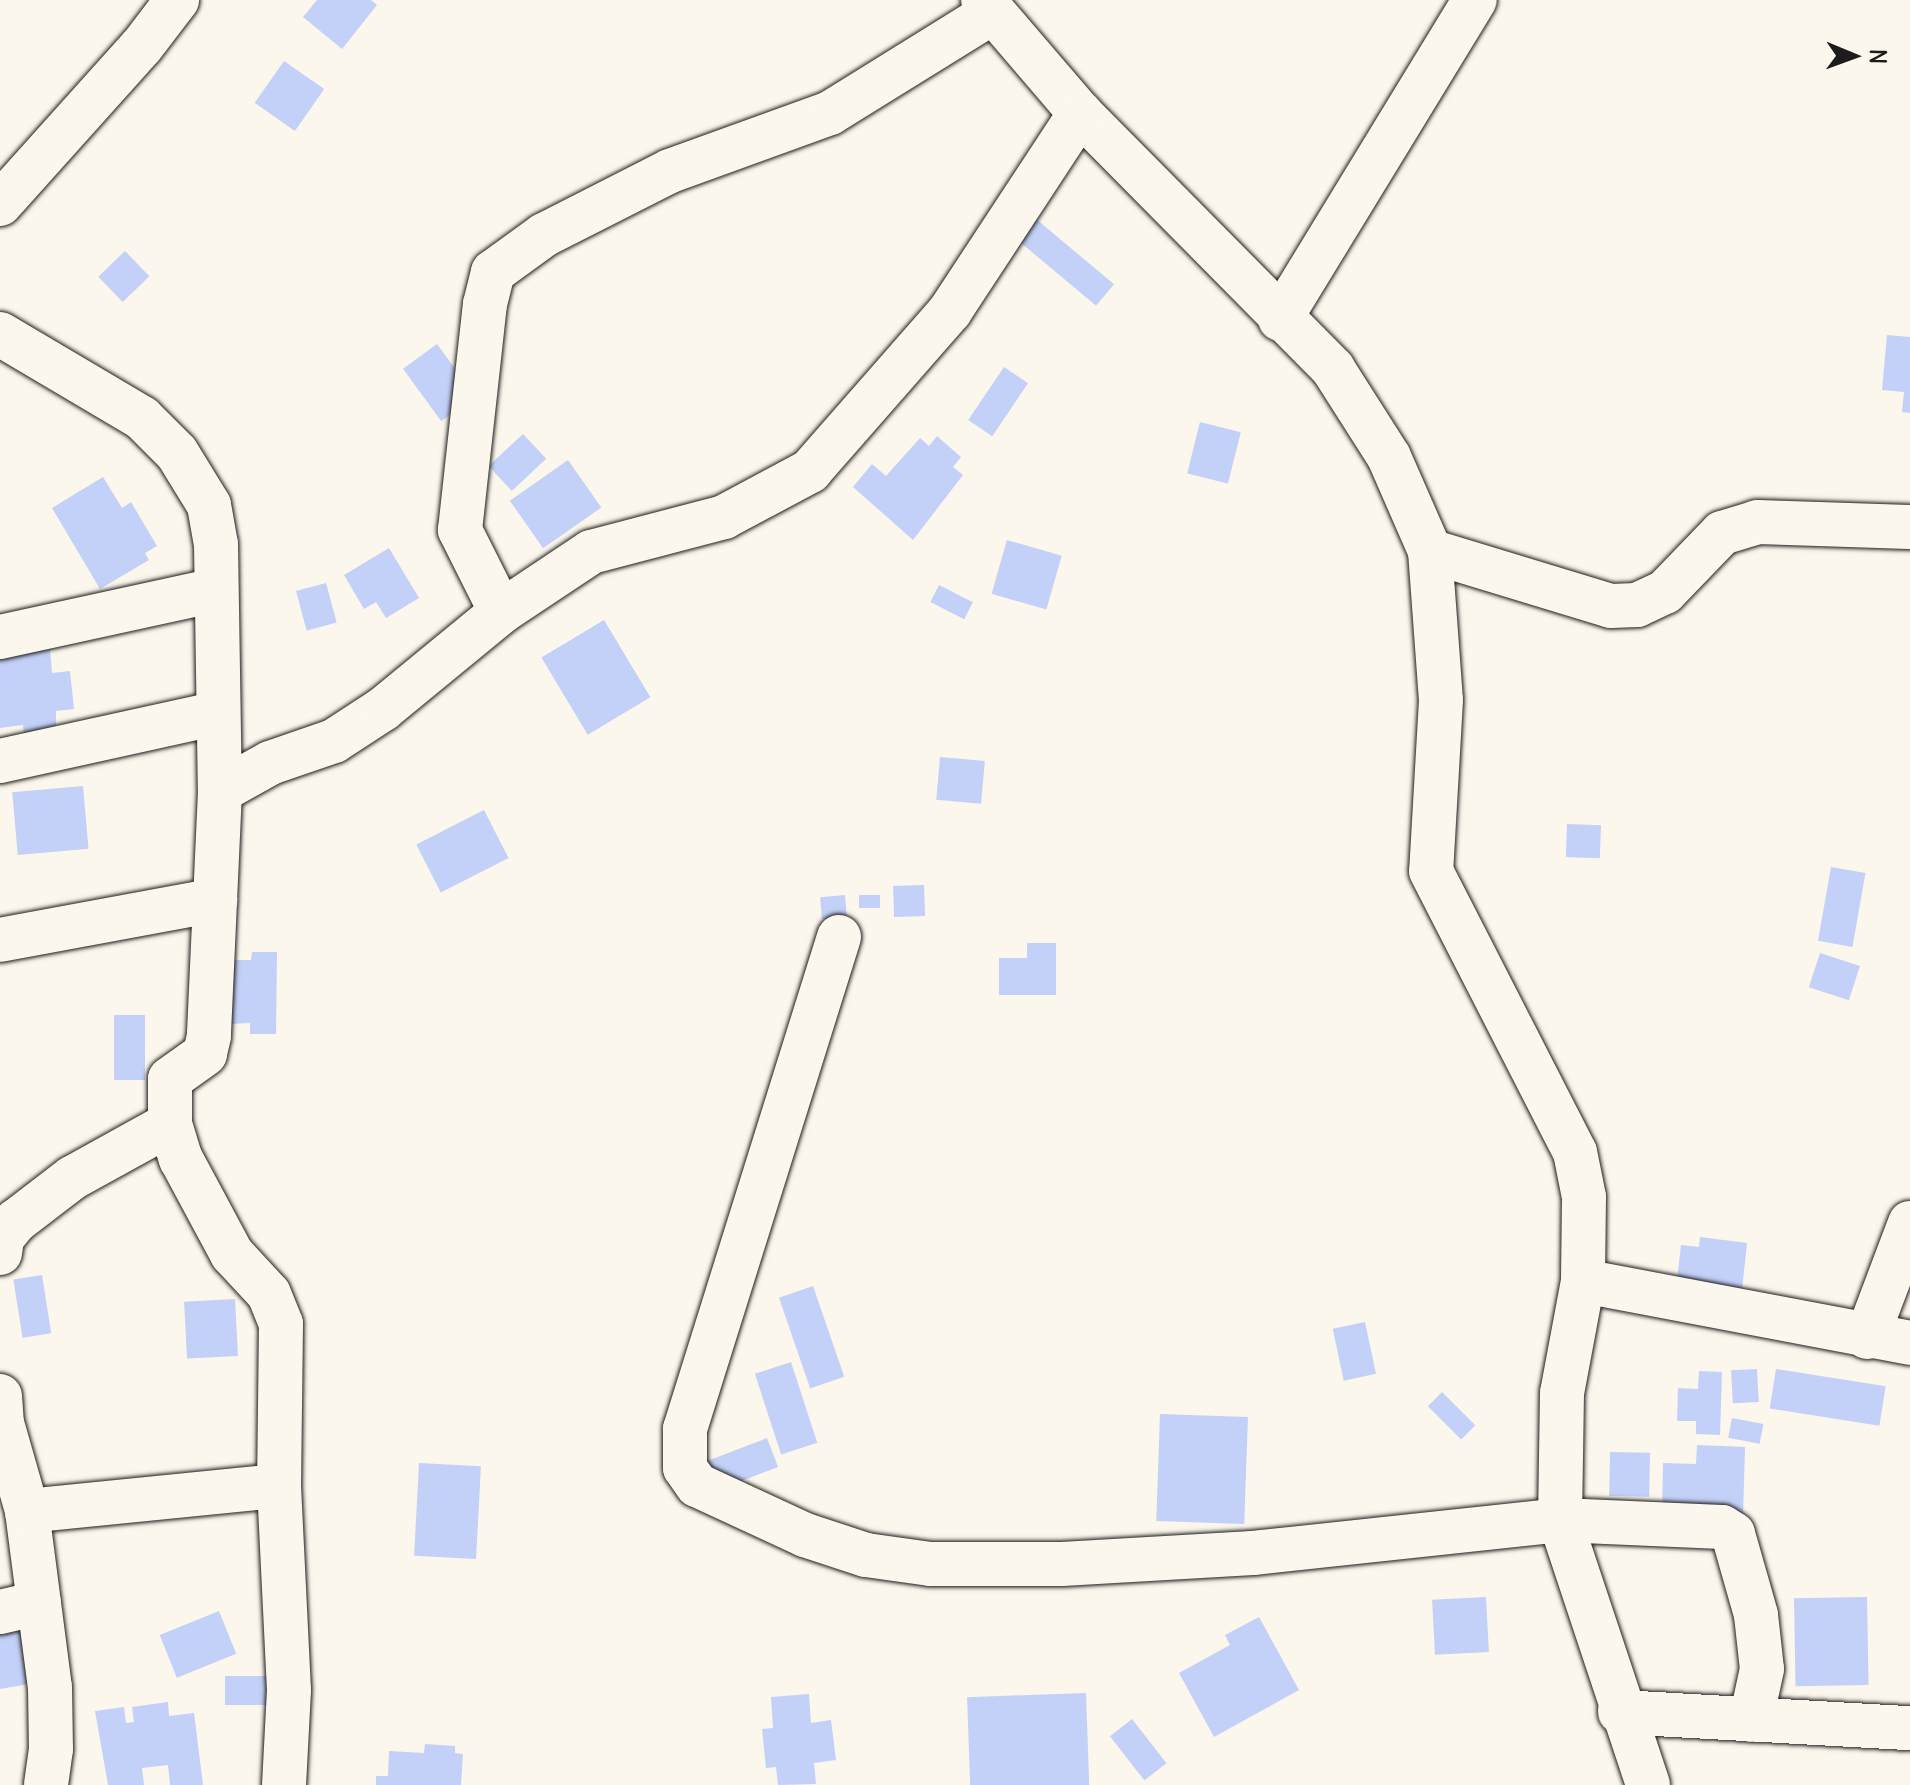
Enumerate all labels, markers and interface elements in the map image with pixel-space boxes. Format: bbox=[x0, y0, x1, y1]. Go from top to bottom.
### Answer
north arrow bbox=[1814, 16, 1894, 96]
text: N bbox=[1864, 49, 1892, 64]

